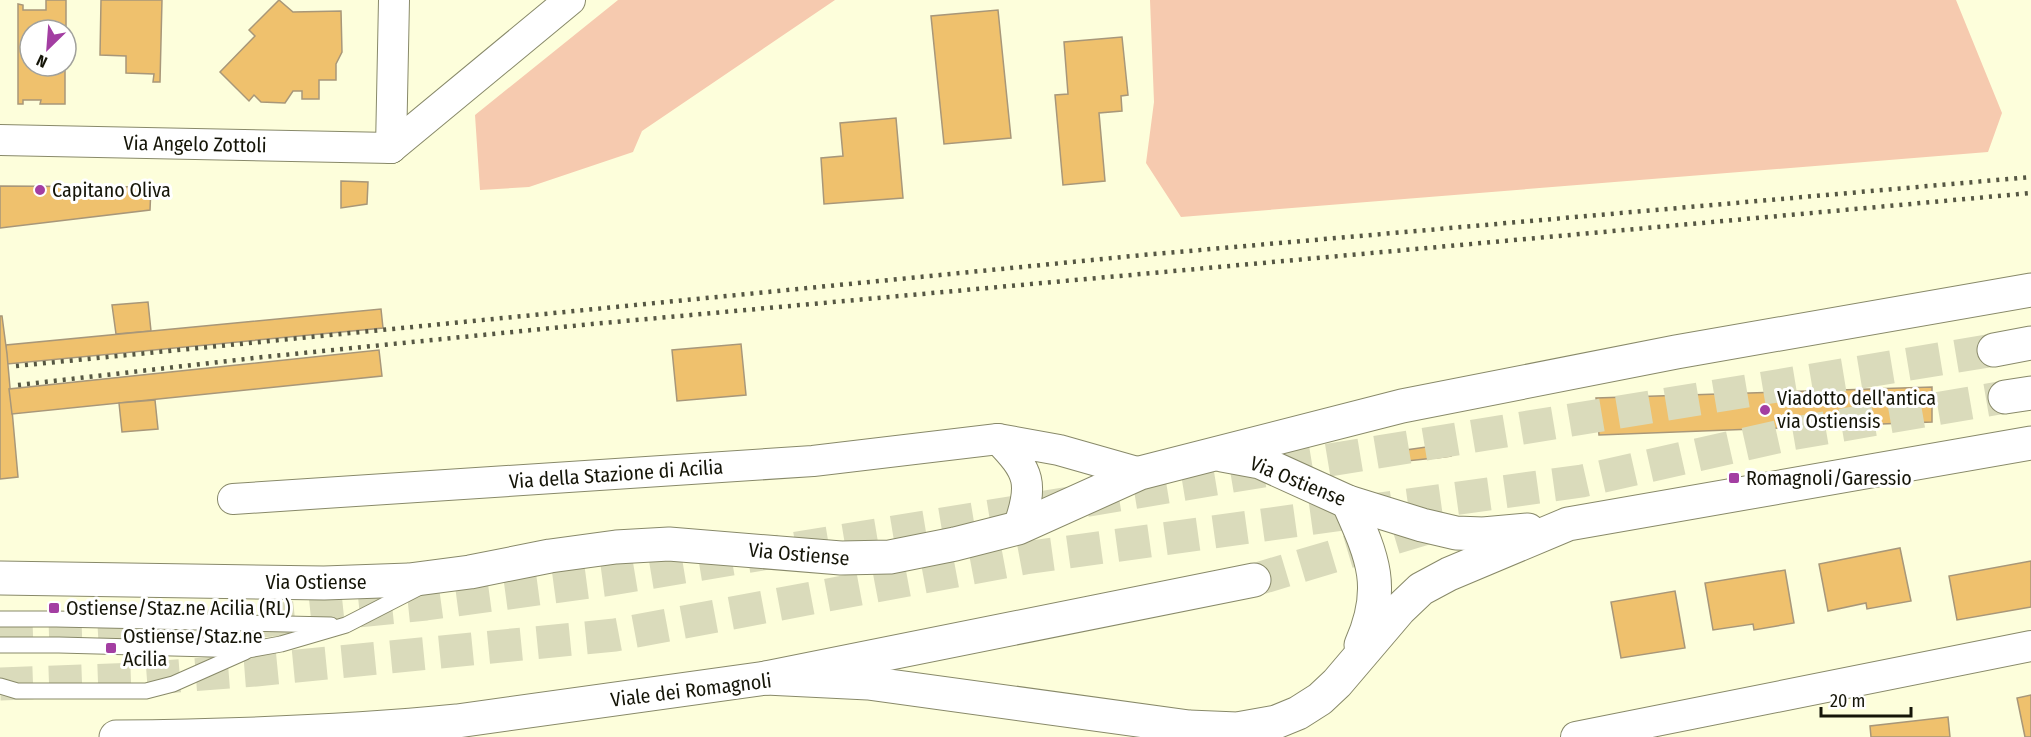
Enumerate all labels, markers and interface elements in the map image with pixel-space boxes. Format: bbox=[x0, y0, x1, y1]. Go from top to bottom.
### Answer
north arrow bbox=[18, 18, 78, 78]
text: N bbox=[34, 51, 50, 72]
street label: Via Angelo Zottoli bbox=[123, 131, 267, 157]
place label: Capitano Oliva bbox=[52, 178, 171, 202]
marker: Capitano Oliva bbox=[33, 183, 47, 197]
place label: Viadotto dell'antica via Ostiensis bbox=[1777, 386, 1936, 433]
marker: Viadotto dell'antica via Ostiensis bbox=[1758, 403, 1772, 417]
street label: Via Ostiense bbox=[1247, 451, 1349, 511]
street label: Via della Stazione di Acilia bbox=[508, 455, 724, 493]
place label: Romagnoli/Garessio bbox=[1746, 466, 1912, 490]
marker: Romagnoli/Garessio bbox=[1727, 471, 1741, 485]
street label: Via Ostiense bbox=[748, 538, 850, 570]
street label: Via Ostiense bbox=[265, 570, 367, 594]
place label: Ostiense/Staz.ne Acilia (RL) bbox=[66, 596, 291, 620]
marker: Ostiense/Staz.ne Acilia (RL) bbox=[47, 601, 61, 615]
place label: Ostiense/Staz.ne Acilia bbox=[123, 624, 263, 671]
marker: Ostiense/Staz.ne Acilia bbox=[104, 641, 118, 655]
street label: Viale dei Romagnoli bbox=[609, 668, 773, 712]
scale bar bbox=[1821, 680, 1911, 718]
text: 20 m bbox=[1830, 690, 1865, 712]

